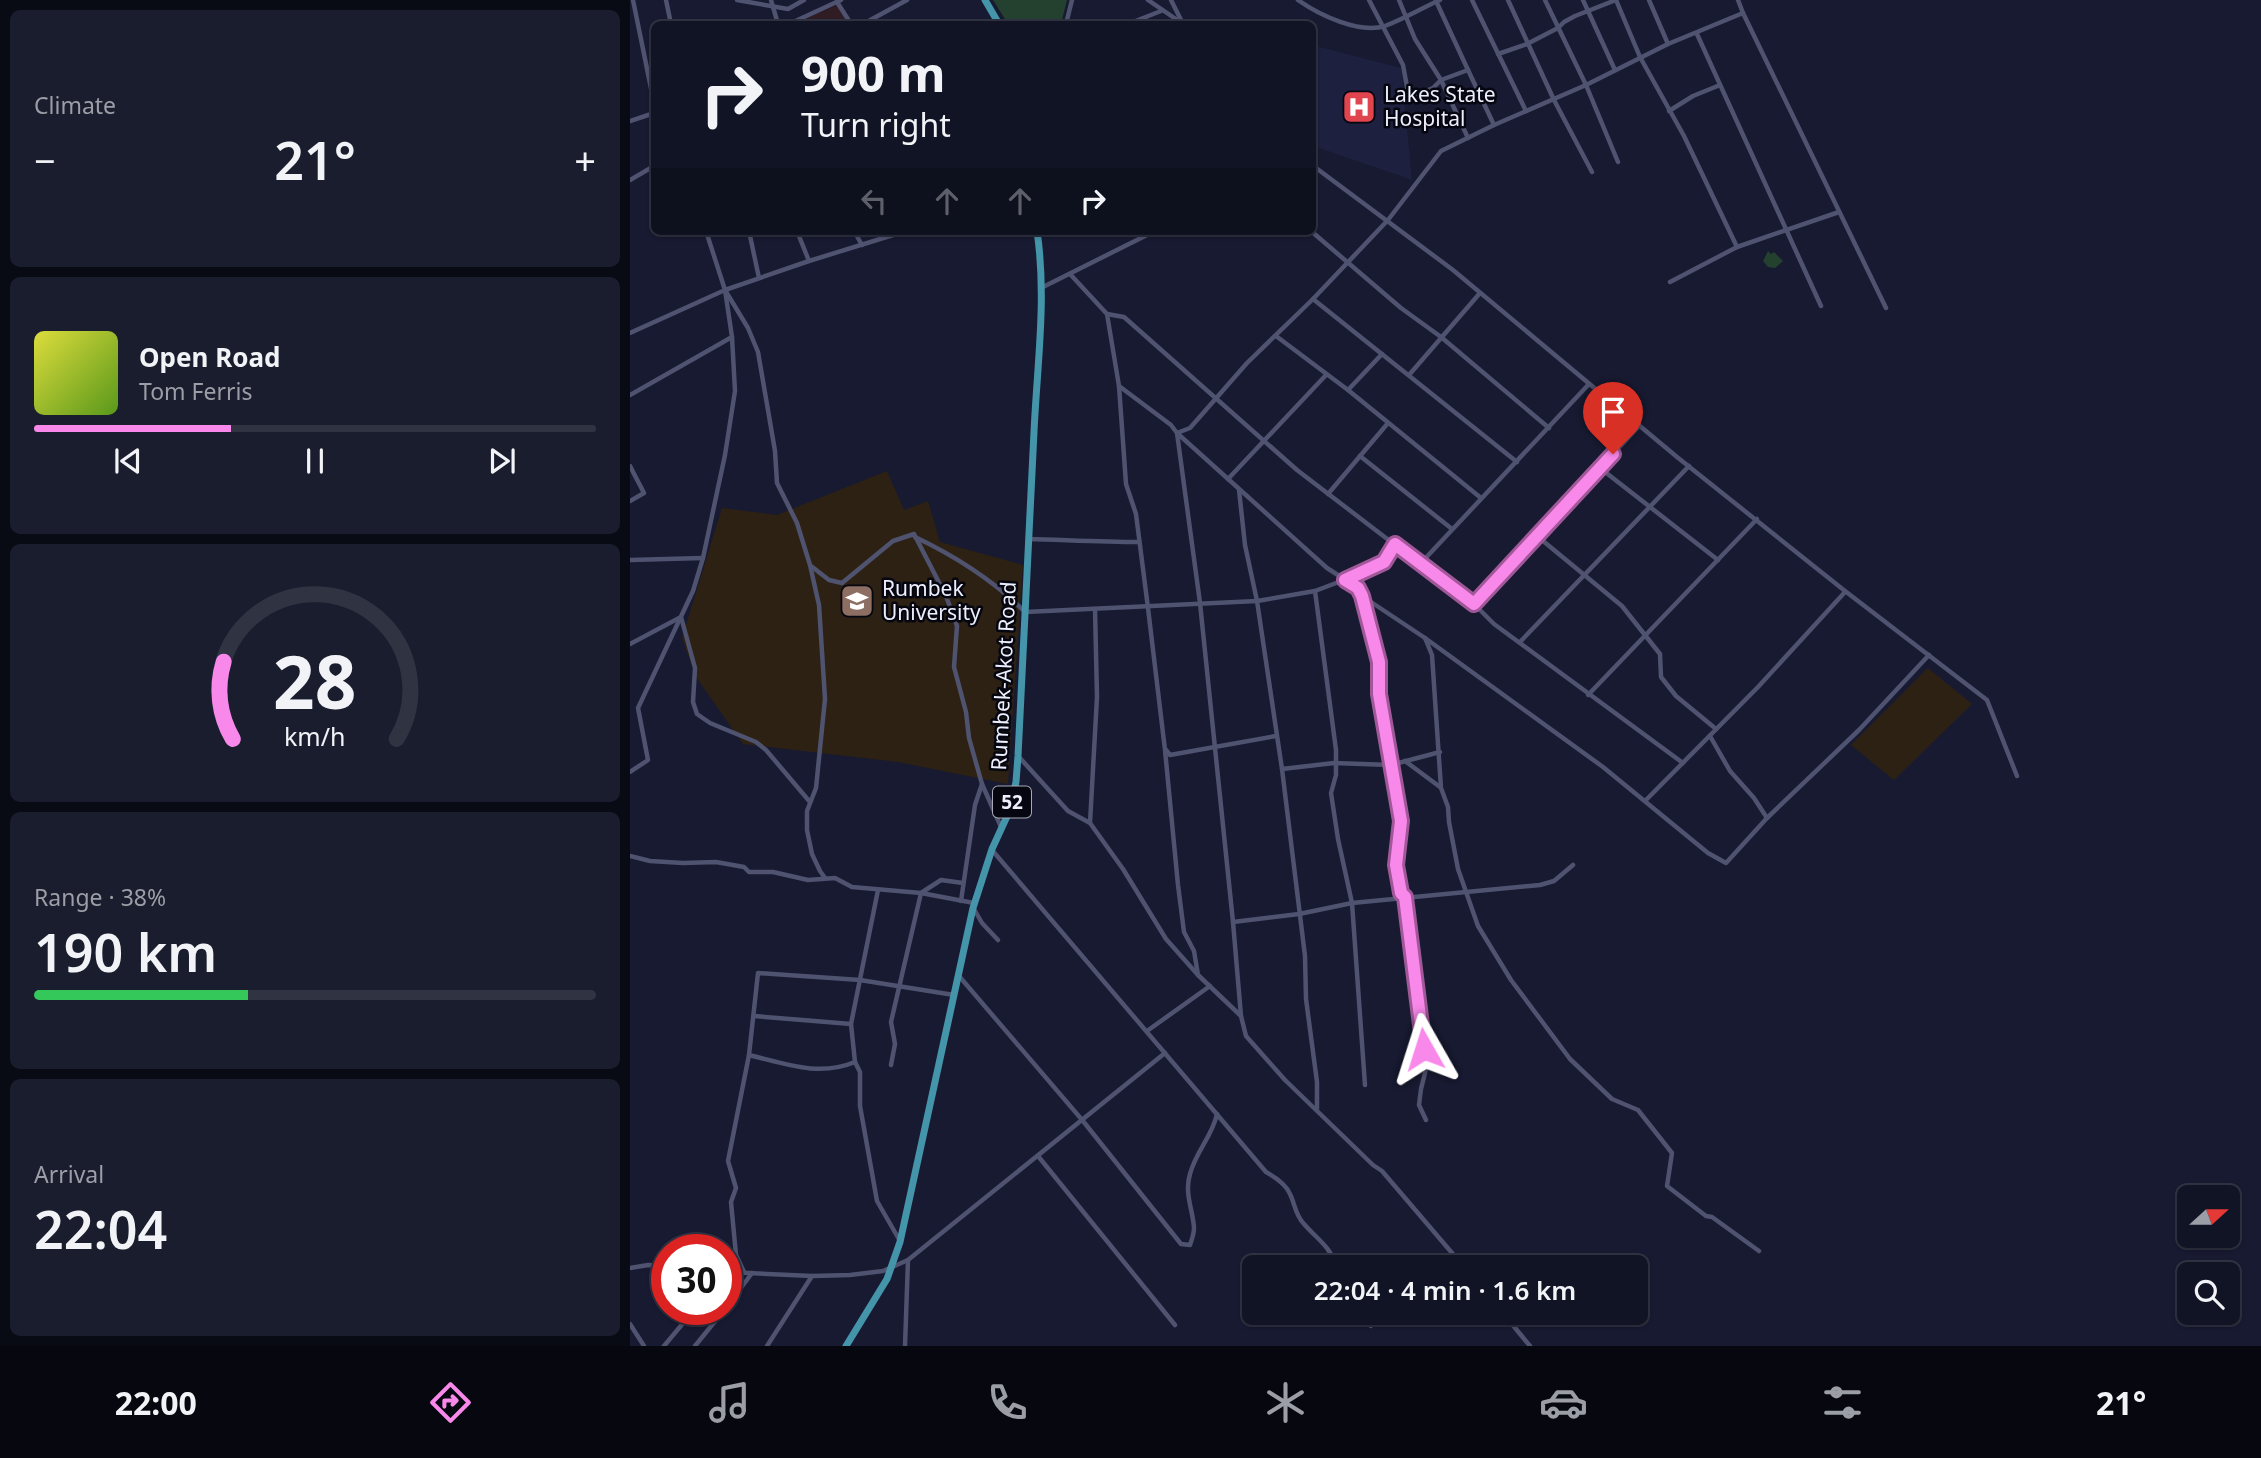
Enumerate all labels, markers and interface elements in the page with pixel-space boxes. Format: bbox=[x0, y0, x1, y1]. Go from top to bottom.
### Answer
text: 900 m bbox=[801, 40, 946, 106]
icon: right bbox=[686, 49, 777, 140]
place label: Lakes State Hospital bbox=[1384, 80, 1496, 132]
hospital icon: Lakes State Hospital bbox=[1340, 88, 1378, 126]
text: Climate bbox=[34, 89, 116, 121]
text: Turn right bbox=[801, 103, 951, 146]
text: 21° bbox=[274, 124, 356, 195]
text: − bbox=[34, 134, 56, 186]
text: + bbox=[574, 134, 596, 186]
icon: left bbox=[855, 182, 893, 220]
icon: ahead bbox=[928, 182, 966, 220]
icon: ahead bbox=[1001, 182, 1039, 220]
icon: right bbox=[1074, 182, 1112, 220]
text: Open Road bbox=[139, 339, 281, 375]
text: Tom Ferris bbox=[139, 375, 252, 407]
pin bbox=[1583, 382, 1643, 454]
icon: arrive bbox=[1594, 393, 1632, 431]
icon: previous bbox=[109, 442, 147, 480]
icon: pause bbox=[296, 442, 334, 480]
icon: next bbox=[483, 442, 521, 480]
place label: Rumbek University bbox=[882, 574, 981, 626]
street label: Rumbek-Akot Road bbox=[984, 581, 1022, 771]
school or university icon: Rumbek University bbox=[838, 582, 876, 620]
text: 28 bbox=[273, 631, 357, 730]
text: km/h bbox=[284, 719, 346, 753]
road number: 52 bbox=[993, 786, 1031, 818]
text: Range · 38% bbox=[34, 881, 166, 913]
text: 190 km bbox=[34, 916, 217, 987]
position arrow bbox=[1387, 1012, 1461, 1086]
text: Arrival bbox=[34, 1158, 104, 1190]
north arrow bbox=[2177, 1185, 2240, 1248]
map controls bbox=[2177, 1185, 2240, 1325]
text: 22:04 bbox=[34, 1193, 167, 1264]
speed limit sign: 30 bbox=[651, 1234, 742, 1325]
button: search bbox=[2177, 1262, 2240, 1325]
text: 22:04 · 4 min · 1.6 km bbox=[1314, 1272, 1576, 1308]
icon: directions bbox=[426, 1378, 475, 1427]
icon: music bbox=[705, 1378, 754, 1427]
icon: phone bbox=[983, 1378, 1032, 1427]
icon: climate bbox=[1261, 1378, 1310, 1427]
icon: car bbox=[1539, 1378, 1588, 1427]
icon: filters bbox=[1818, 1378, 1867, 1427]
text: 22:00 bbox=[115, 1381, 197, 1424]
text: 21° bbox=[2096, 1381, 2146, 1424]

